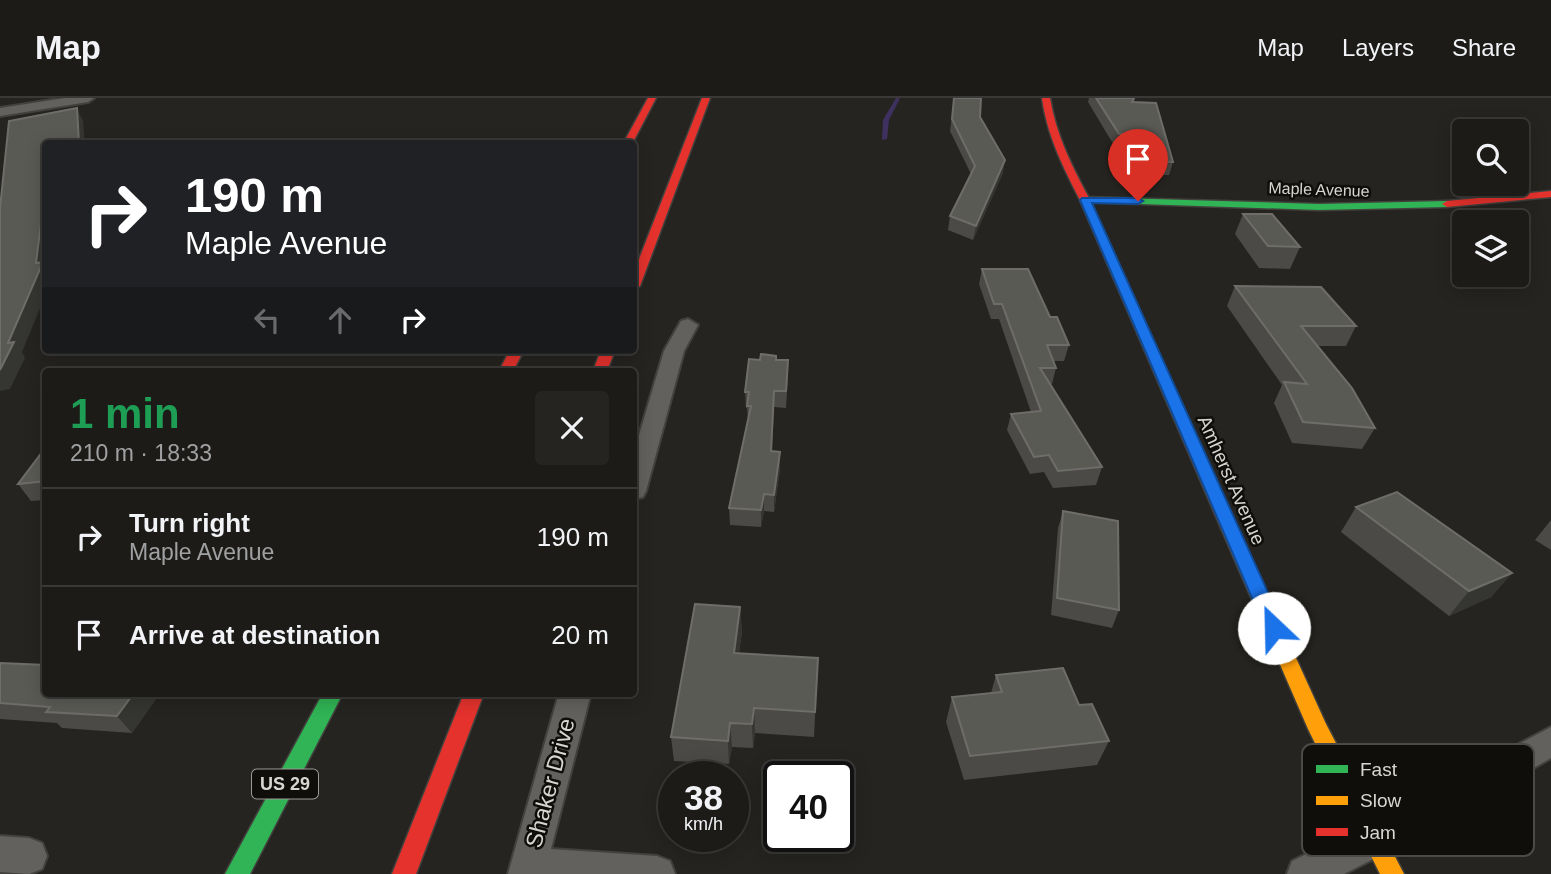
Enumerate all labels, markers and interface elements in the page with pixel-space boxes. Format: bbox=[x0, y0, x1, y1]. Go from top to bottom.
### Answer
text: Map bbox=[35, 29, 101, 66]
text: Map bbox=[1257, 34, 1304, 61]
text: Layers bbox=[1342, 34, 1414, 61]
text: Share bbox=[1452, 34, 1516, 61]
map controls bbox=[1452, 119, 1529, 287]
button: search bbox=[1452, 119, 1529, 196]
pin bbox=[1108, 129, 1168, 201]
icon: arrive bbox=[1119, 140, 1157, 178]
icon: right bbox=[70, 168, 161, 259]
text: 190 m bbox=[185, 168, 324, 222]
street label: Maple Avenue bbox=[1268, 179, 1370, 200]
button: layers bbox=[1452, 210, 1529, 287]
text: Maple Avenue bbox=[185, 225, 387, 261]
icon: left bbox=[248, 301, 286, 339]
icon: ahead bbox=[321, 301, 359, 339]
icon: right bbox=[394, 301, 432, 339]
text: 1 min bbox=[70, 390, 180, 437]
button: close bbox=[535, 391, 609, 465]
street label: Amherst Avenue bbox=[1194, 412, 1269, 548]
text: 210 m · 18:33 bbox=[70, 440, 212, 466]
text: Turn right bbox=[129, 508, 250, 538]
icon: right bbox=[70, 518, 108, 556]
text: 190 m bbox=[537, 522, 609, 552]
text: Maple Avenue bbox=[129, 539, 274, 565]
position arrow bbox=[1237, 591, 1311, 665]
icon: arrive bbox=[70, 616, 108, 654]
text: Arrive at destination bbox=[129, 620, 380, 650]
text: 20 m bbox=[551, 620, 609, 650]
street label: Shaker Drive bbox=[520, 715, 580, 851]
legend bbox=[1302, 744, 1534, 856]
text: Fast bbox=[1360, 759, 1398, 780]
speed limit sign: 40 bbox=[763, 761, 854, 852]
road number: US 29 bbox=[252, 770, 318, 798]
text: 38 bbox=[684, 778, 723, 817]
text: Slow bbox=[1360, 790, 1401, 811]
text: km/h bbox=[684, 814, 723, 834]
text: Jam bbox=[1360, 822, 1396, 843]

